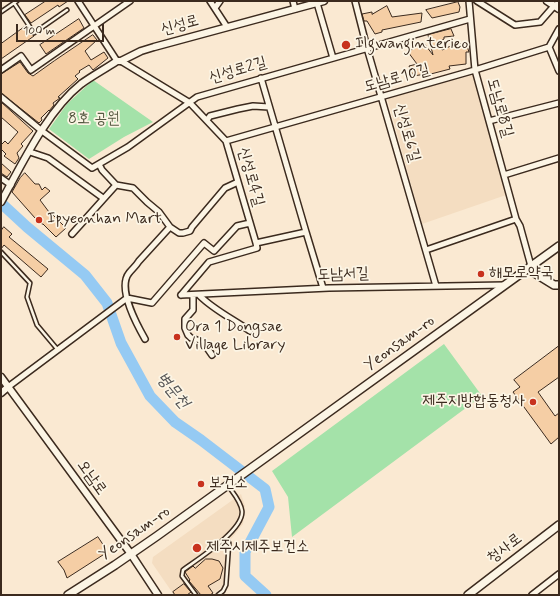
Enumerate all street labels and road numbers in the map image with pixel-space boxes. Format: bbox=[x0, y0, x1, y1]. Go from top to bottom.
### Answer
street label: 신성로 bbox=[159, 12, 201, 40]
street label: 신성로2길 bbox=[207, 54, 269, 88]
street label: 도남로10길 bbox=[362, 60, 432, 98]
street label: 도남로8길 bbox=[481, 76, 517, 140]
street label: 신성로6길 bbox=[389, 102, 423, 164]
street label: 신성로4길 bbox=[232, 145, 268, 209]
street label: 도남서길 bbox=[317, 265, 369, 285]
street label: Yeonsam-ro bbox=[361, 312, 439, 376]
street label: 오남로 bbox=[72, 457, 110, 499]
street label: Yeonsam-ro bbox=[96, 503, 174, 565]
street label: 청사로 bbox=[484, 530, 526, 568]

